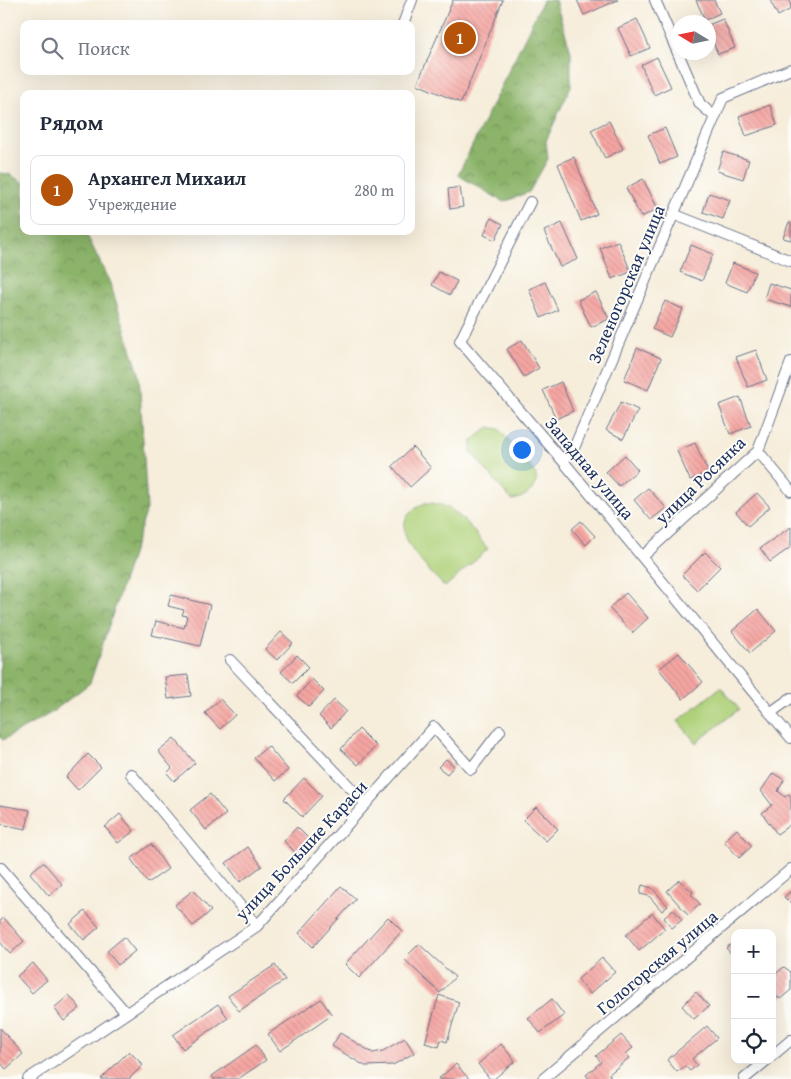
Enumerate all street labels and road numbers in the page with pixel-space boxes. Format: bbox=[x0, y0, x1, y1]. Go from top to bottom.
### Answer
street label: Зеленогорская улица bbox=[580, 200, 672, 367]
street label: Западная улица bbox=[539, 411, 641, 526]
street label: улица Росянка bbox=[648, 429, 752, 531]
street label: улица Большие Караси bbox=[228, 773, 374, 927]
street label: Гологорская улица bbox=[590, 903, 724, 1021]

